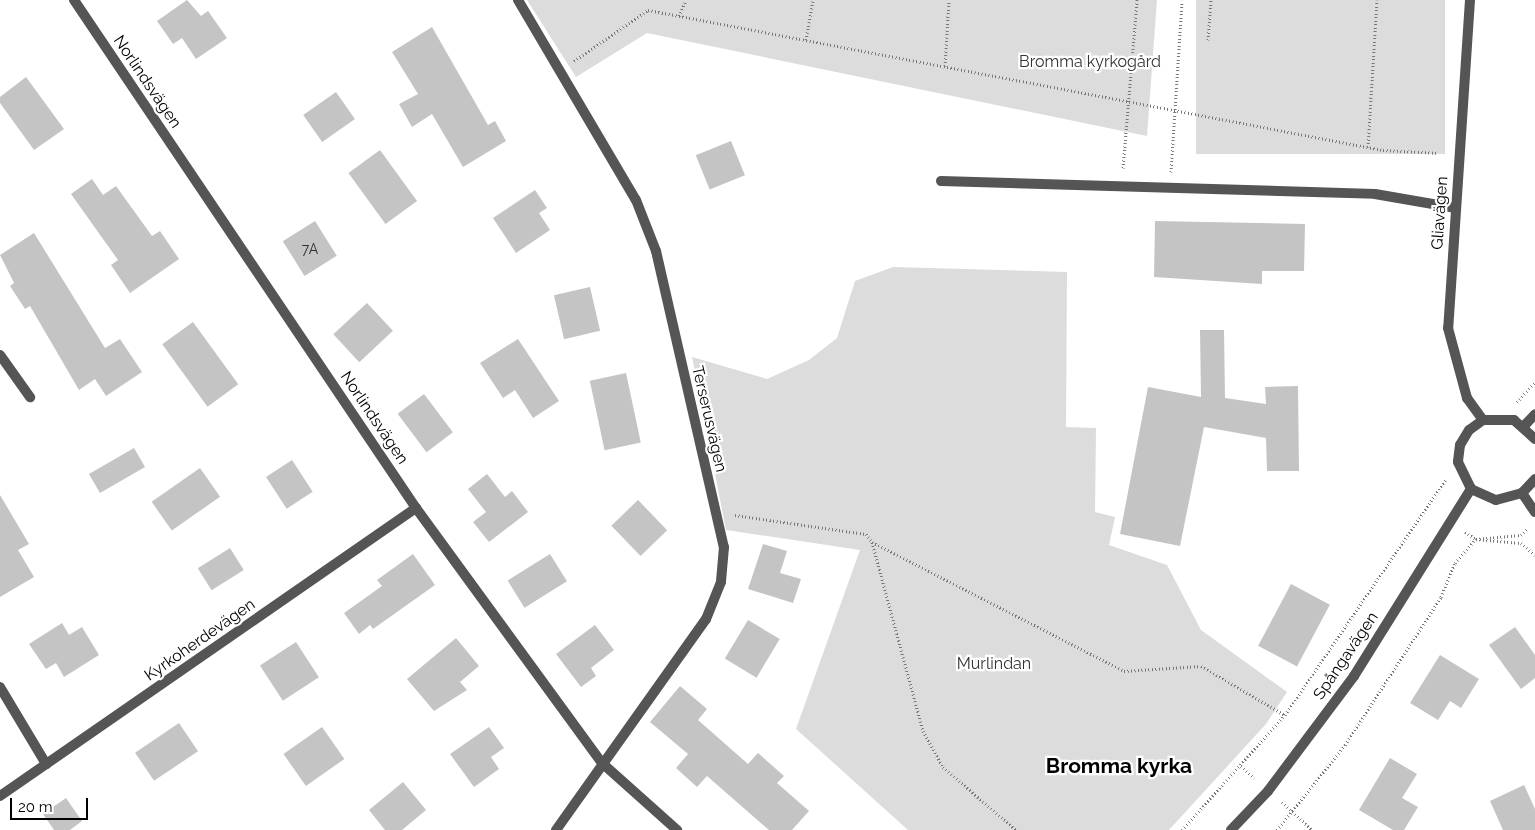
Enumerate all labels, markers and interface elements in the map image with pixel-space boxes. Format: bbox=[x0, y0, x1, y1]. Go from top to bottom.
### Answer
street label: Norlindsvägen bbox=[109, 32, 185, 132]
park label: Bromma kyrkogård bbox=[1019, 52, 1161, 72]
street label: Gliavägen bbox=[1428, 176, 1452, 250]
house number: 7A bbox=[302, 241, 318, 257]
street label: Terserusvägen bbox=[687, 364, 731, 474]
street label: Norlindsvägen bbox=[336, 368, 412, 468]
street label: Kyrkoherdevägen bbox=[141, 595, 259, 685]
street label: Spångavägen bbox=[1310, 609, 1382, 703]
park label: Murlindan bbox=[957, 654, 1031, 674]
district label: Bromma kyrka bbox=[1046, 753, 1192, 779]
scale bar bbox=[12, 788, 90, 820]
text: 20 m bbox=[18, 798, 53, 816]

